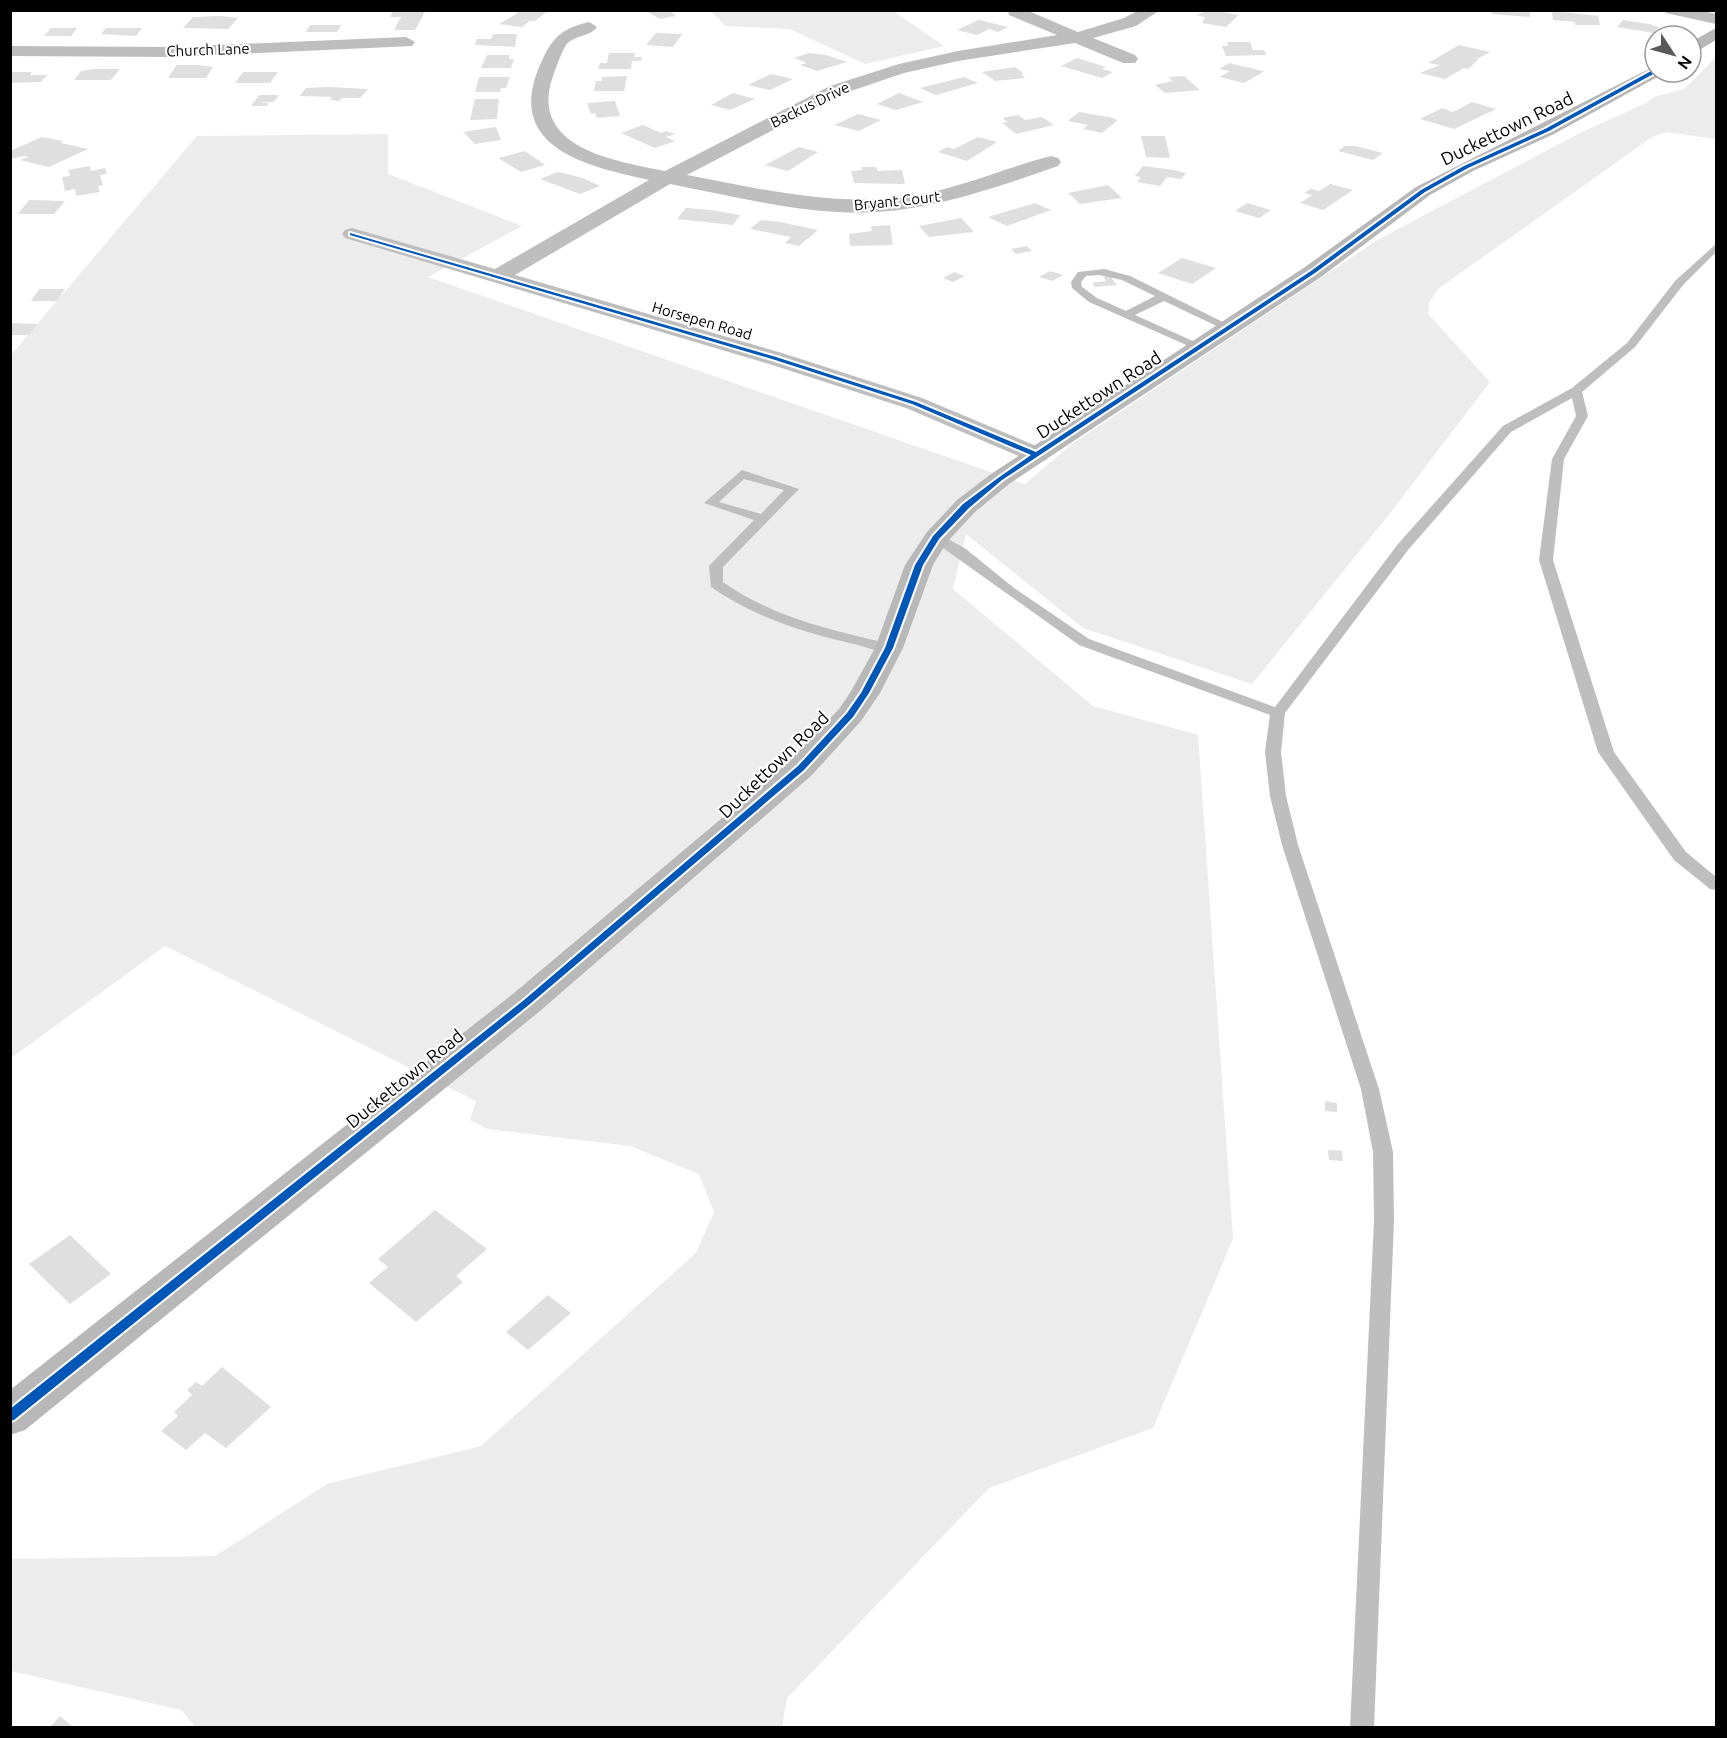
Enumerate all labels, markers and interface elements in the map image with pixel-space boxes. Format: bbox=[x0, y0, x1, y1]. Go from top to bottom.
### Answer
north arrow bbox=[1643, 24, 1703, 84]
street label: Church Lane bbox=[166, 40, 250, 59]
text: N bbox=[1674, 53, 1696, 73]
street label: Backus Drive bbox=[768, 78, 852, 131]
street label: Duckettown Road bbox=[1437, 87, 1576, 169]
street label: Bryant Court bbox=[853, 188, 941, 213]
street label: Horsepen Road bbox=[650, 298, 754, 343]
street label: Duckettown Road bbox=[1032, 346, 1165, 442]
street label: Duckettown Road bbox=[714, 707, 832, 822]
street label: Duckettown Road bbox=[342, 1025, 467, 1131]

